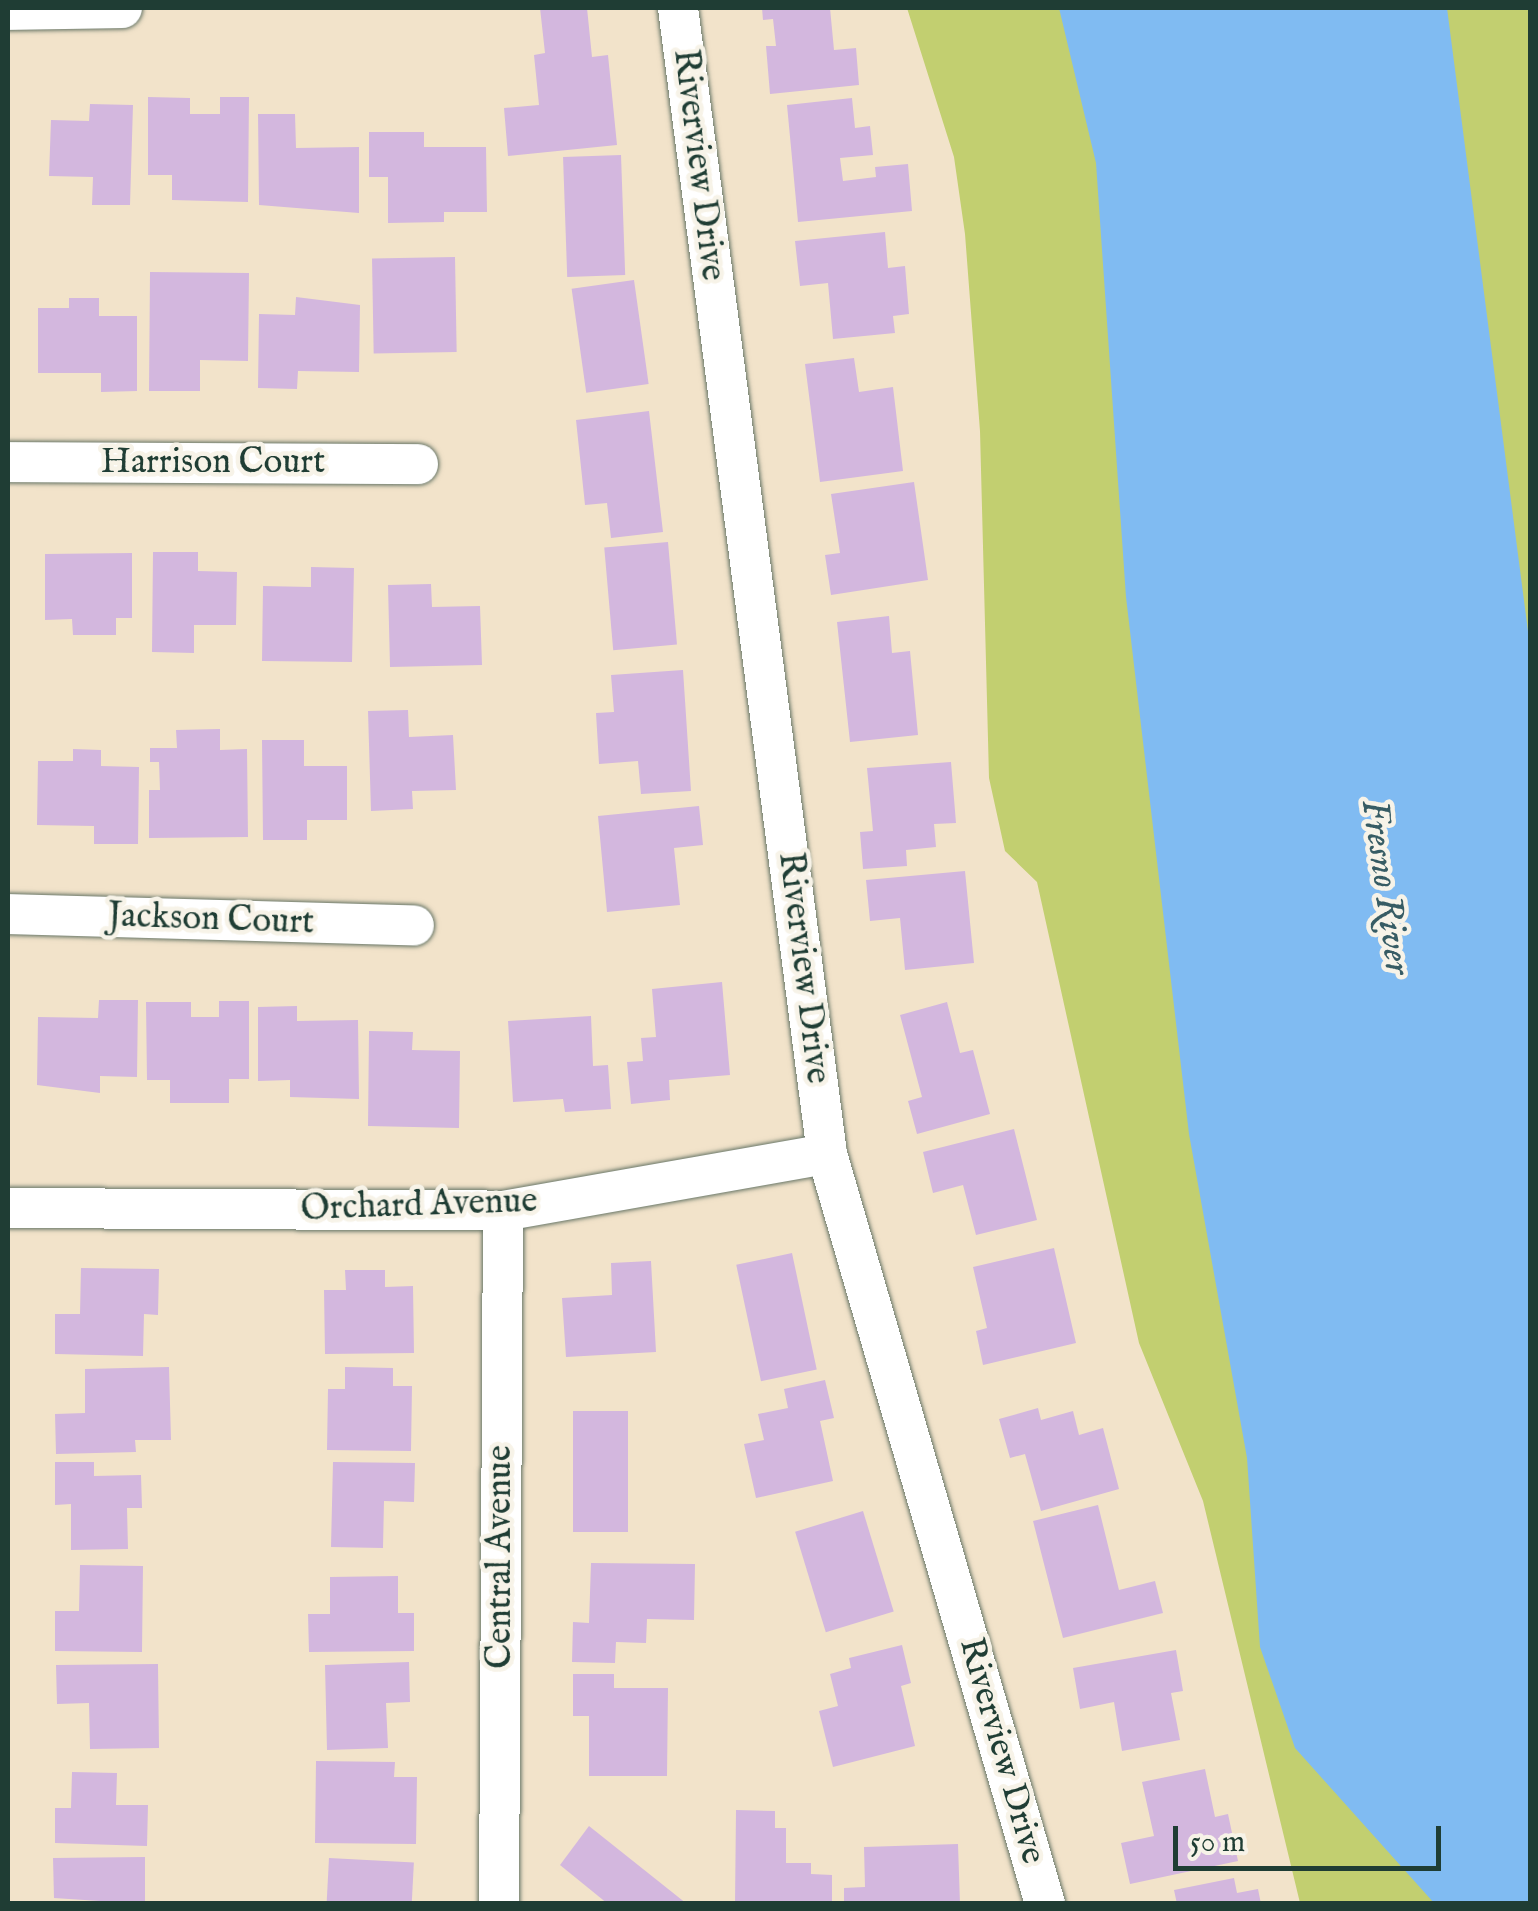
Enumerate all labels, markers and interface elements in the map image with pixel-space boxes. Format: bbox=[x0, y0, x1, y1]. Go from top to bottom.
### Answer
street label: Riverview Drive bbox=[663, 47, 733, 283]
street label: Harrison Court bbox=[101, 442, 325, 484]
water label: Fresno River bbox=[1349, 797, 1419, 977]
street label: Riverview Drive bbox=[768, 850, 838, 1086]
street label: Jackson Court bbox=[107, 895, 315, 945]
street label: Orchard Avenue bbox=[300, 1181, 538, 1231]
street label: Central Avenue bbox=[480, 1445, 522, 1669]
street label: Riverview Drive bbox=[949, 1633, 1053, 1869]
scale bar bbox=[1178, 1806, 1446, 1868]
text: 50 m bbox=[1190, 1824, 1245, 1862]

